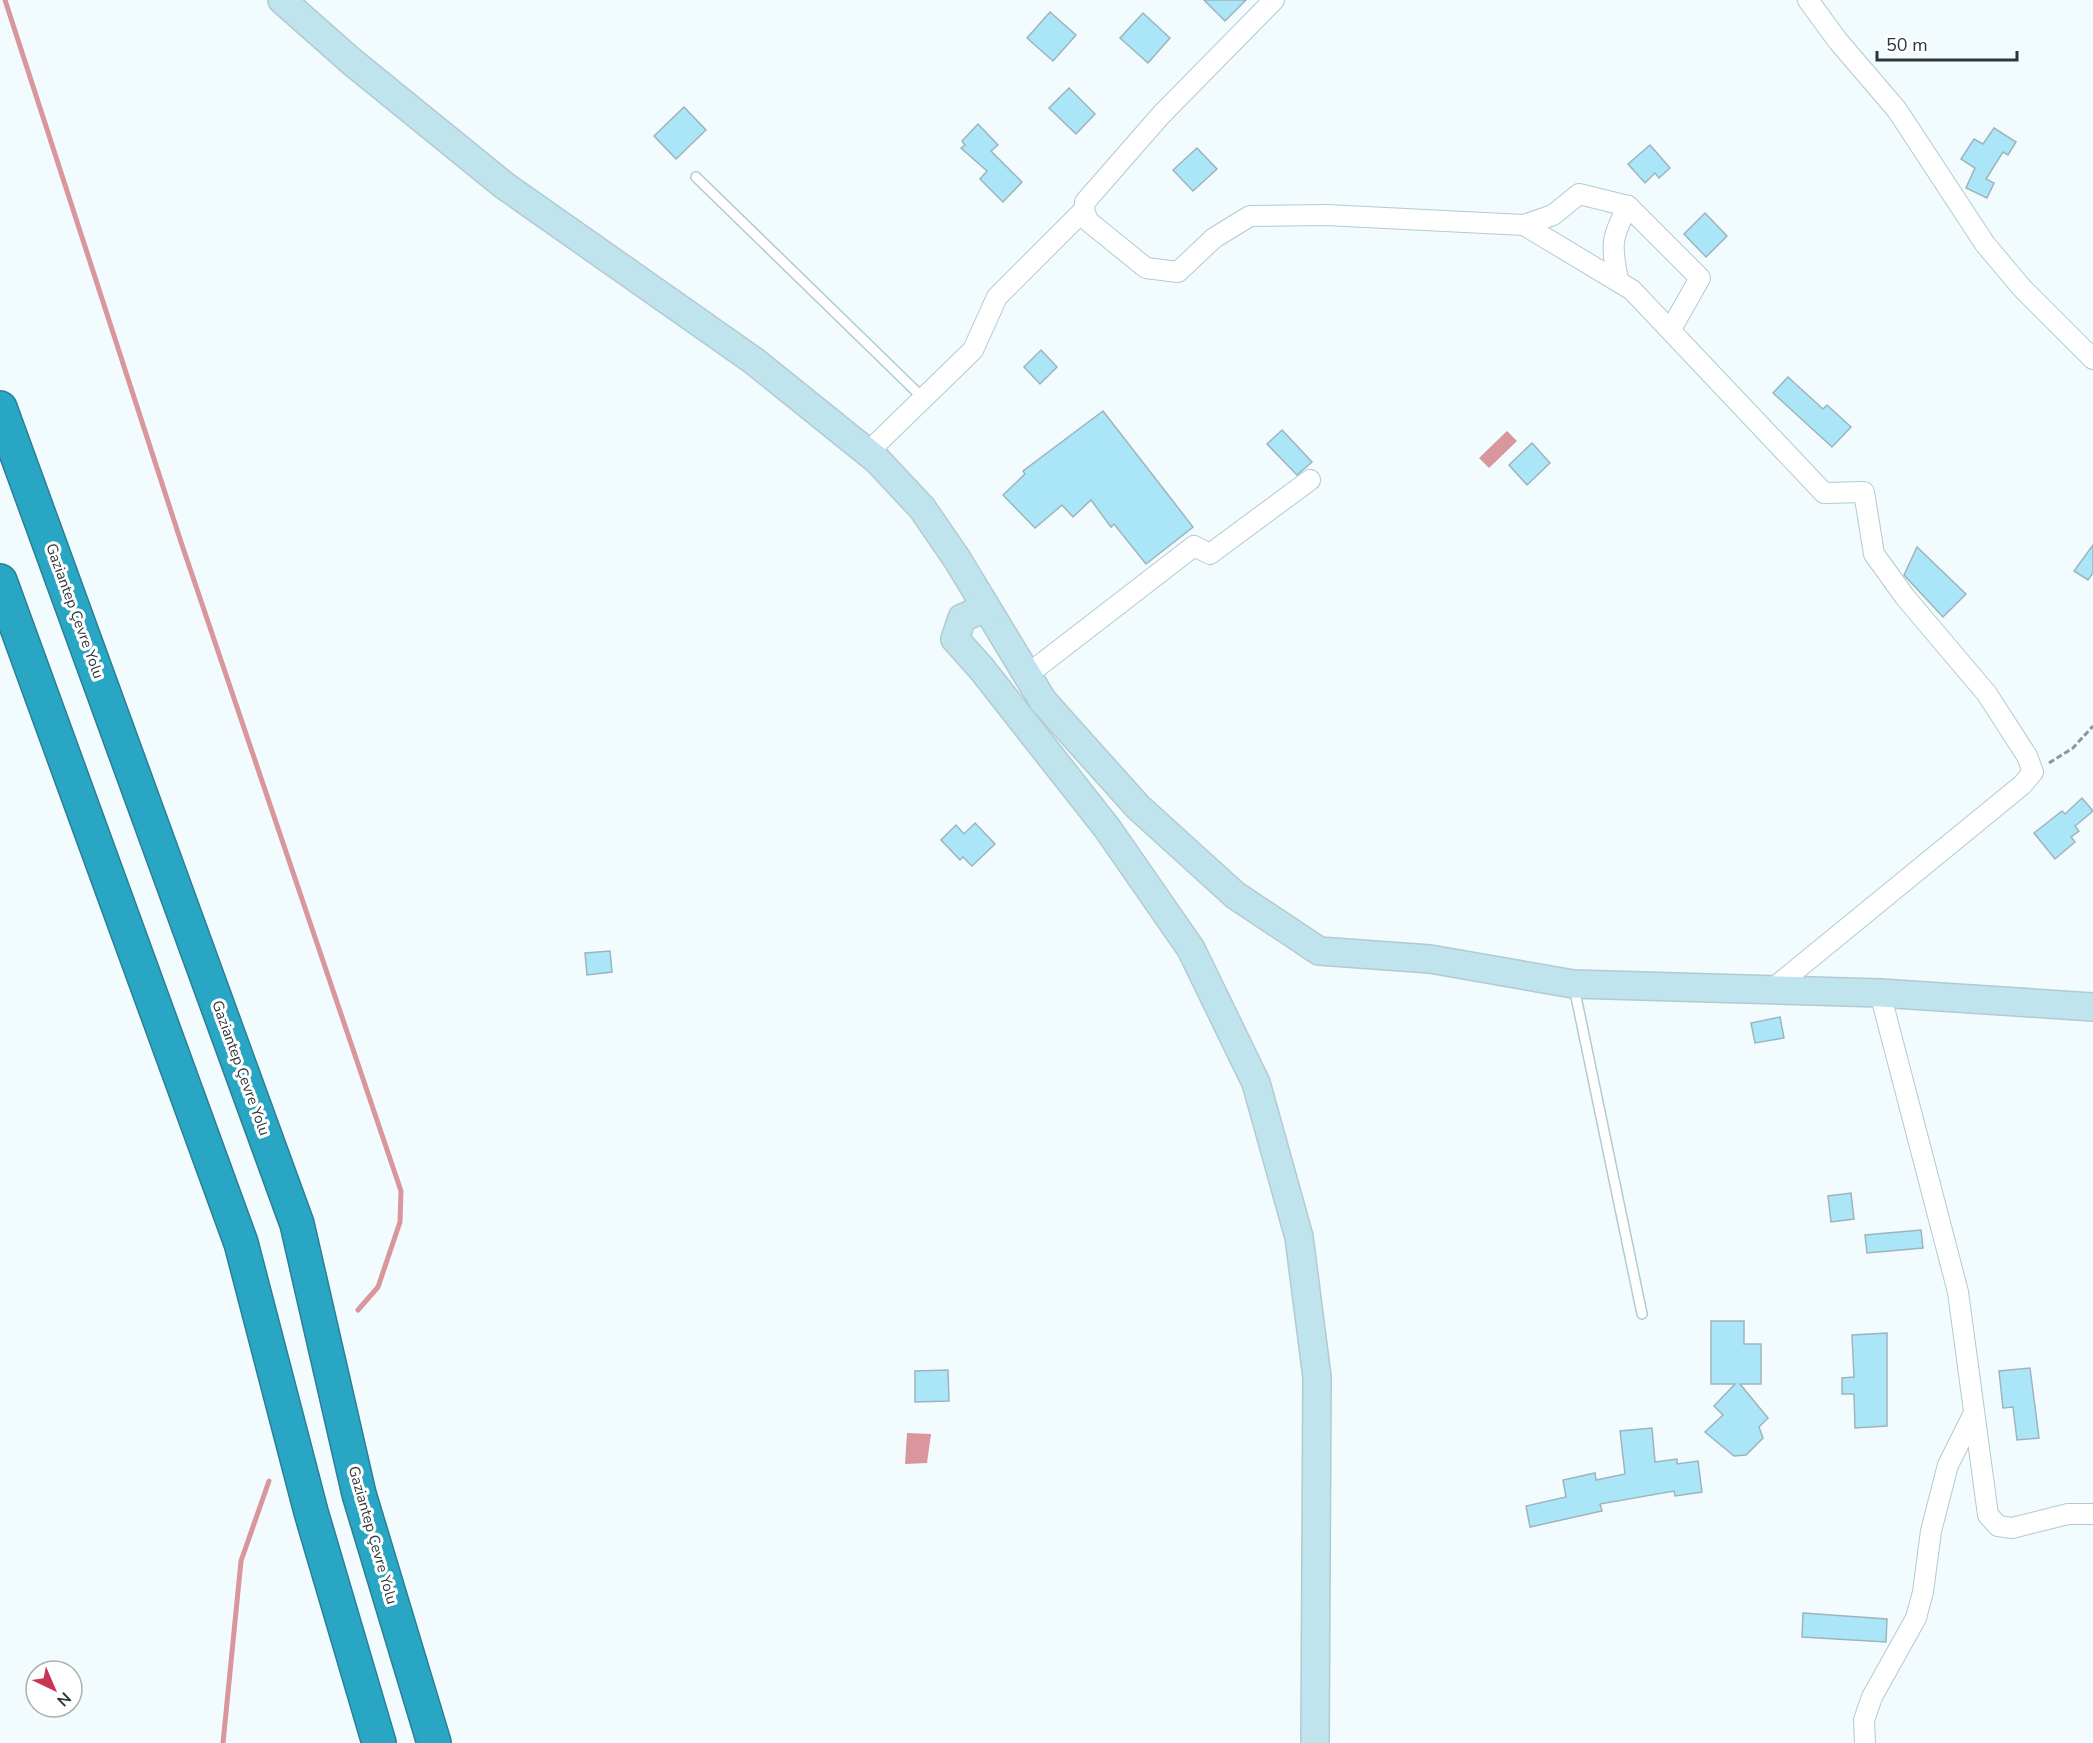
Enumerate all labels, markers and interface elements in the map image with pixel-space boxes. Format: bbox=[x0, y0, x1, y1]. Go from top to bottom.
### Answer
scale bar bbox=[1877, 24, 2016, 62]
text: 50 m bbox=[1886, 33, 1928, 57]
street label: Gaziantep Çevre Yolu bbox=[41, 541, 109, 681]
street label: Gaziantep Çevre Yolu bbox=[207, 998, 275, 1138]
street label: Gaziantep Çevre Yolu bbox=[344, 1464, 402, 1606]
north arrow bbox=[24, 1659, 84, 1719]
text: N bbox=[52, 1687, 76, 1711]

